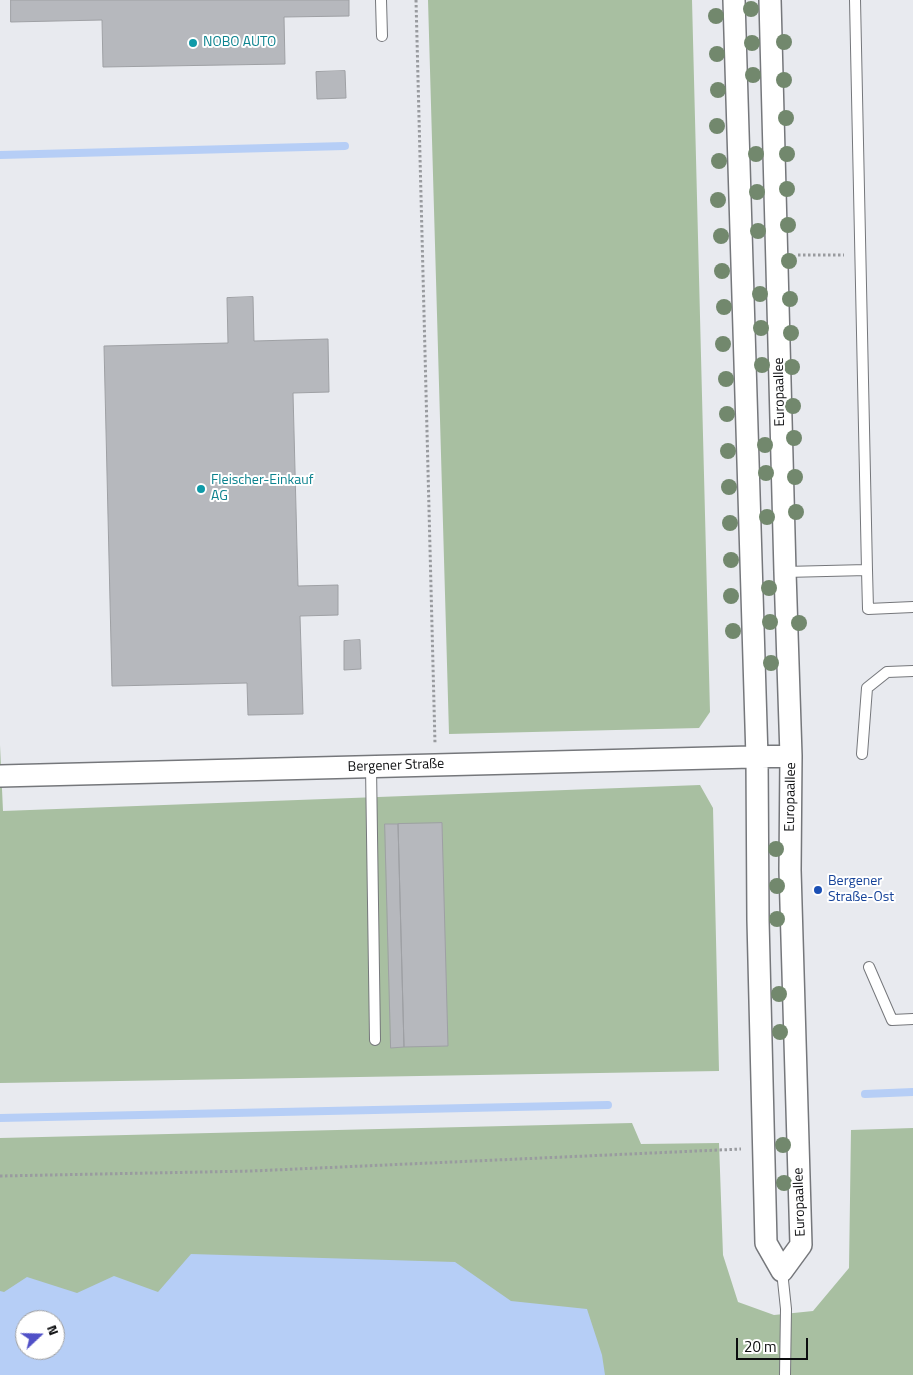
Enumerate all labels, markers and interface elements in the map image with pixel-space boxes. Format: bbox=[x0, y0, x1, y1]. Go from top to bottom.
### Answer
place label: NOBO AUTO bbox=[203, 35, 276, 51]
marker: NOBO AUTO bbox=[187, 37, 199, 49]
street label: Europaallee bbox=[771, 357, 789, 427]
place label: Fleischer-Einkauf AG bbox=[211, 473, 313, 506]
marker: Fleischer-Einkauf AG bbox=[195, 483, 207, 495]
street label: Bergener Straße bbox=[347, 756, 445, 776]
street label: Europaallee bbox=[782, 762, 800, 832]
place label: Bergener Straße-Ost bbox=[828, 874, 894, 906]
marker: Bergener Straße-Ost bbox=[812, 884, 824, 896]
street label: Europaallee bbox=[790, 1167, 810, 1237]
north arrow bbox=[15, 1310, 65, 1360]
text: N bbox=[42, 1322, 65, 1338]
scale bar bbox=[738, 1328, 810, 1360]
text: 20 m bbox=[744, 1335, 777, 1358]

